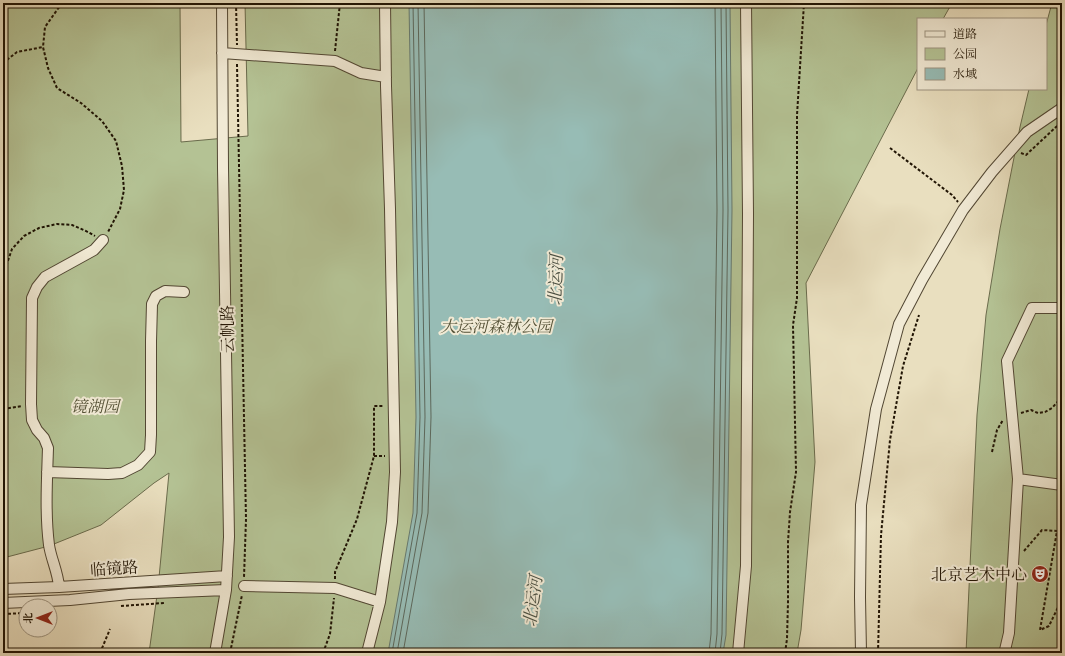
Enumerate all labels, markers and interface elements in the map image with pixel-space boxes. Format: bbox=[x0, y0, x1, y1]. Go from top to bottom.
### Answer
legend bbox=[917, 18, 1047, 90]
text: 道路 bbox=[953, 25, 977, 42]
text: 公园 bbox=[953, 45, 977, 62]
text: 水域 bbox=[953, 65, 977, 82]
water label: 北运河 bbox=[542, 251, 568, 306]
street label: 云帆路 bbox=[215, 305, 239, 353]
park label: 大运河森林公园 bbox=[440, 314, 555, 338]
park label: 镜湖园 bbox=[71, 394, 122, 418]
street label: 临镜路 bbox=[89, 554, 139, 582]
place label: 北京艺术中心 bbox=[931, 562, 1027, 586]
theatre icon: 北京艺术中心 bbox=[1030, 564, 1050, 584]
water label: 北运河 bbox=[516, 571, 548, 628]
north arrow bbox=[18, 598, 58, 638]
text: 北 bbox=[20, 613, 36, 624]

